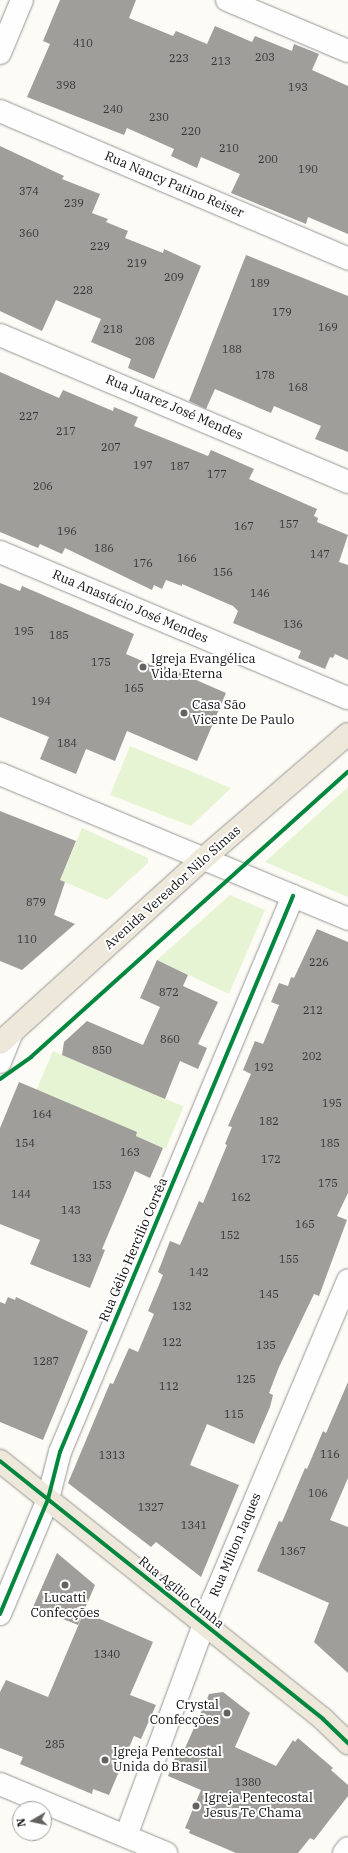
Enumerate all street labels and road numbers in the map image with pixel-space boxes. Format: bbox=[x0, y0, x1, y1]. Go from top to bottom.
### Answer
street label: Rua Nancy Patino Reiser bbox=[102, 149, 246, 221]
street label: Rua Juarez José Mendes bbox=[103, 372, 245, 444]
street label: Rua Anastácio José Mendes bbox=[50, 567, 210, 647]
street label: Avenida Vereador Nilo Simas bbox=[102, 823, 244, 953]
street label: Rua Gélio Hercílio Corrêa bbox=[97, 1176, 171, 1324]
street label: Rua Milton Jaques bbox=[207, 1491, 265, 1599]
street label: Rua Agílio Cunha bbox=[135, 1554, 227, 1632]

